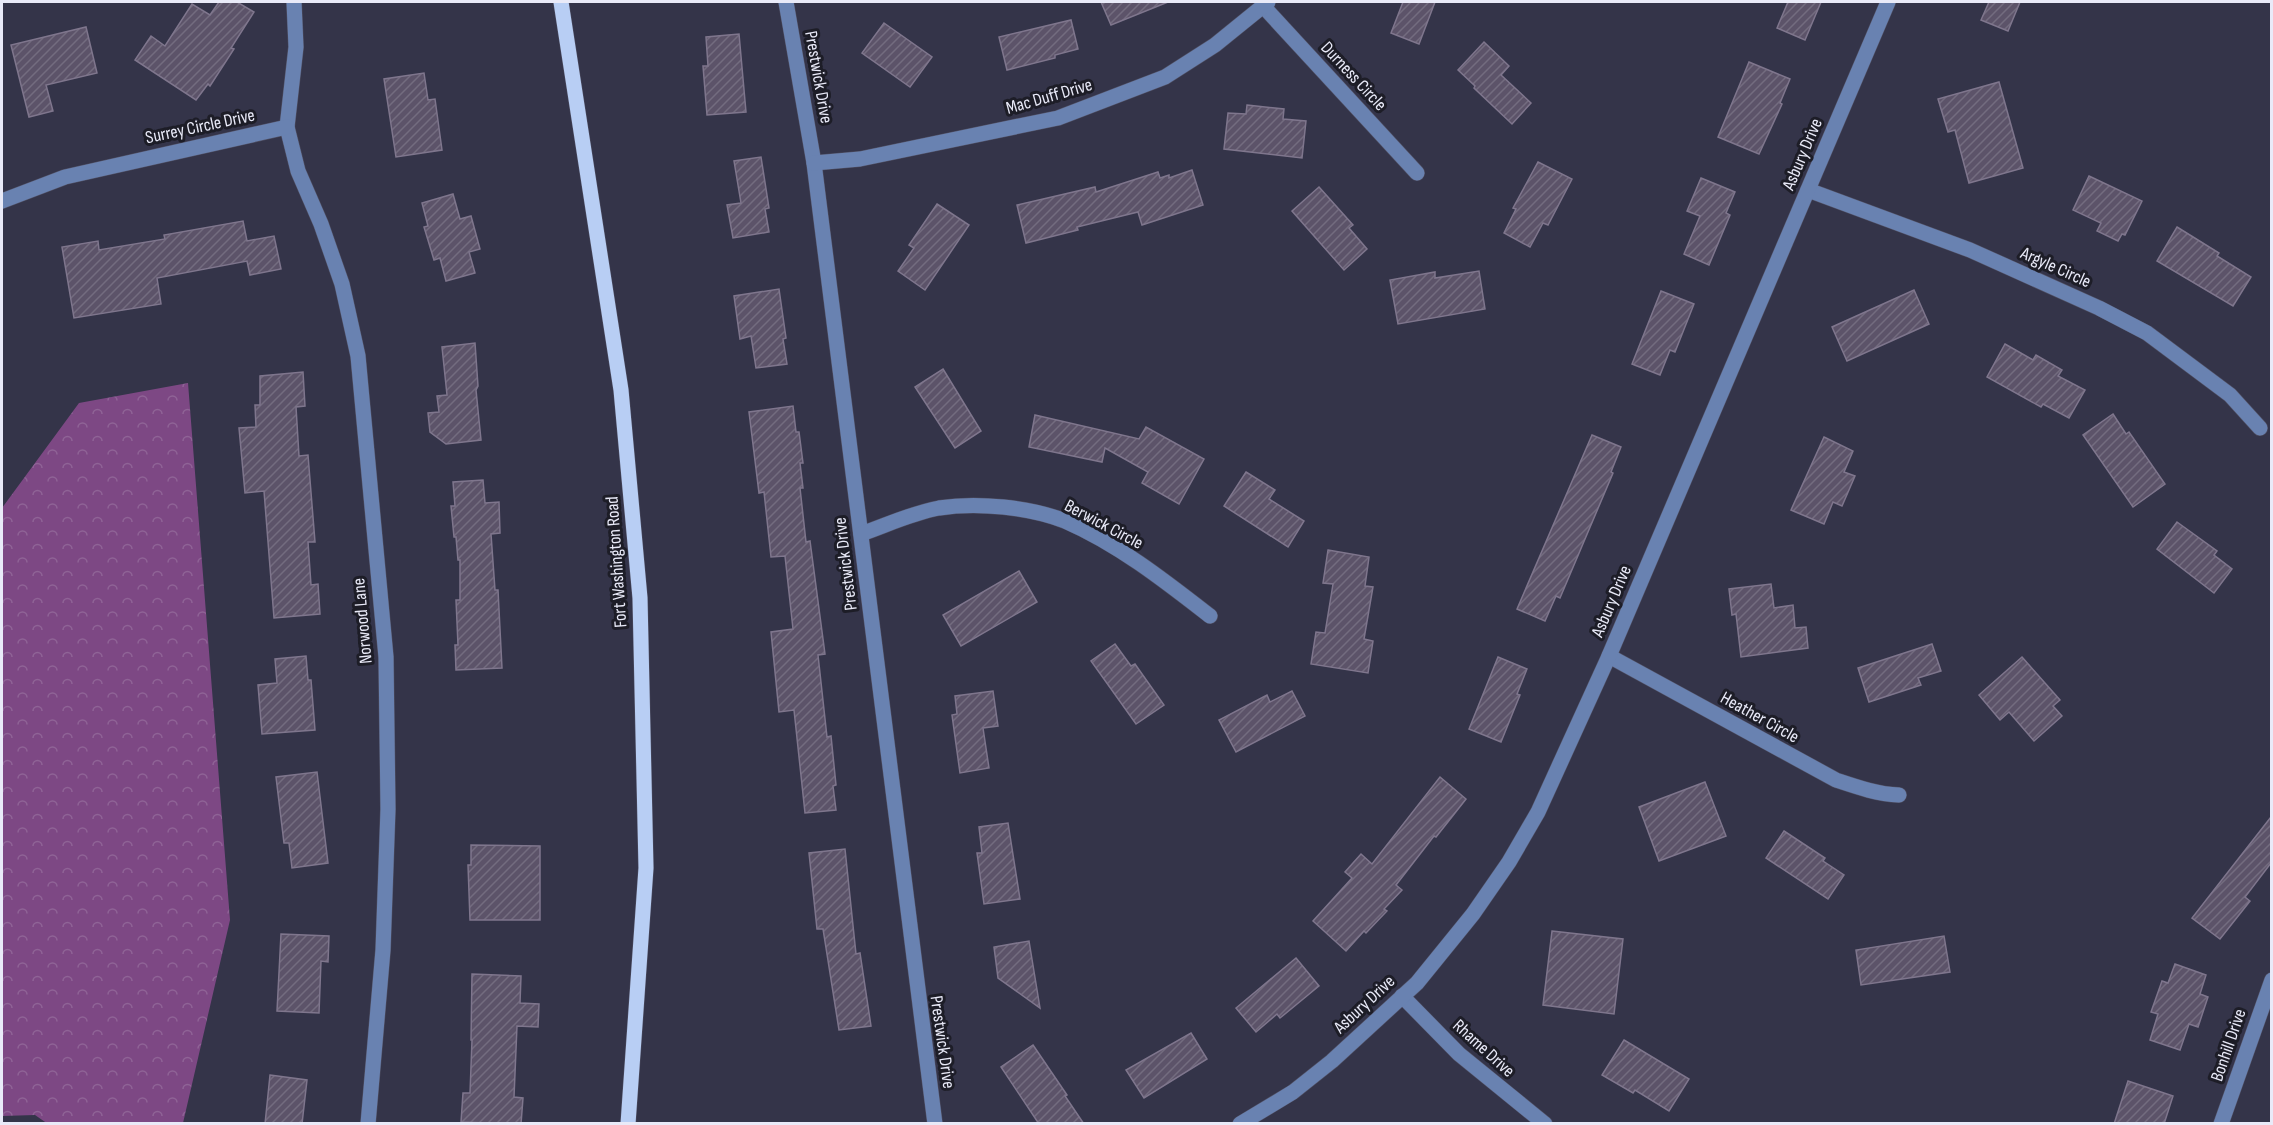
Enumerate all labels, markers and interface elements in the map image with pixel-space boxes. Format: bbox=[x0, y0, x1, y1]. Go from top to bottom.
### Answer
street label: Prestwick Drive bbox=[800, 29, 837, 125]
street label: Durness Circle bbox=[1316, 37, 1391, 115]
street label: Mac Duff Drive bbox=[1004, 74, 1095, 119]
street label: Surrey Circle Drive bbox=[144, 105, 257, 148]
street label: Asbury Drive bbox=[1778, 115, 1827, 194]
street label: Argyle Circle bbox=[2016, 242, 2094, 292]
street label: Berwick Circle bbox=[1061, 495, 1147, 554]
street label: Fort Washington Road bbox=[601, 496, 632, 628]
street label: Prestwick Drive bbox=[829, 516, 862, 612]
street label: Asbury Drive bbox=[1587, 562, 1636, 641]
street label: Norwood Lane bbox=[348, 577, 377, 665]
street label: Heather Circle bbox=[1717, 687, 1803, 748]
street label: Asbury Drive bbox=[1329, 971, 1399, 1039]
street label: Prestwick Drive bbox=[926, 994, 959, 1090]
street label: Bonhill Drive bbox=[2206, 1006, 2251, 1084]
street label: Rhame Drive bbox=[1448, 1015, 1519, 1082]

